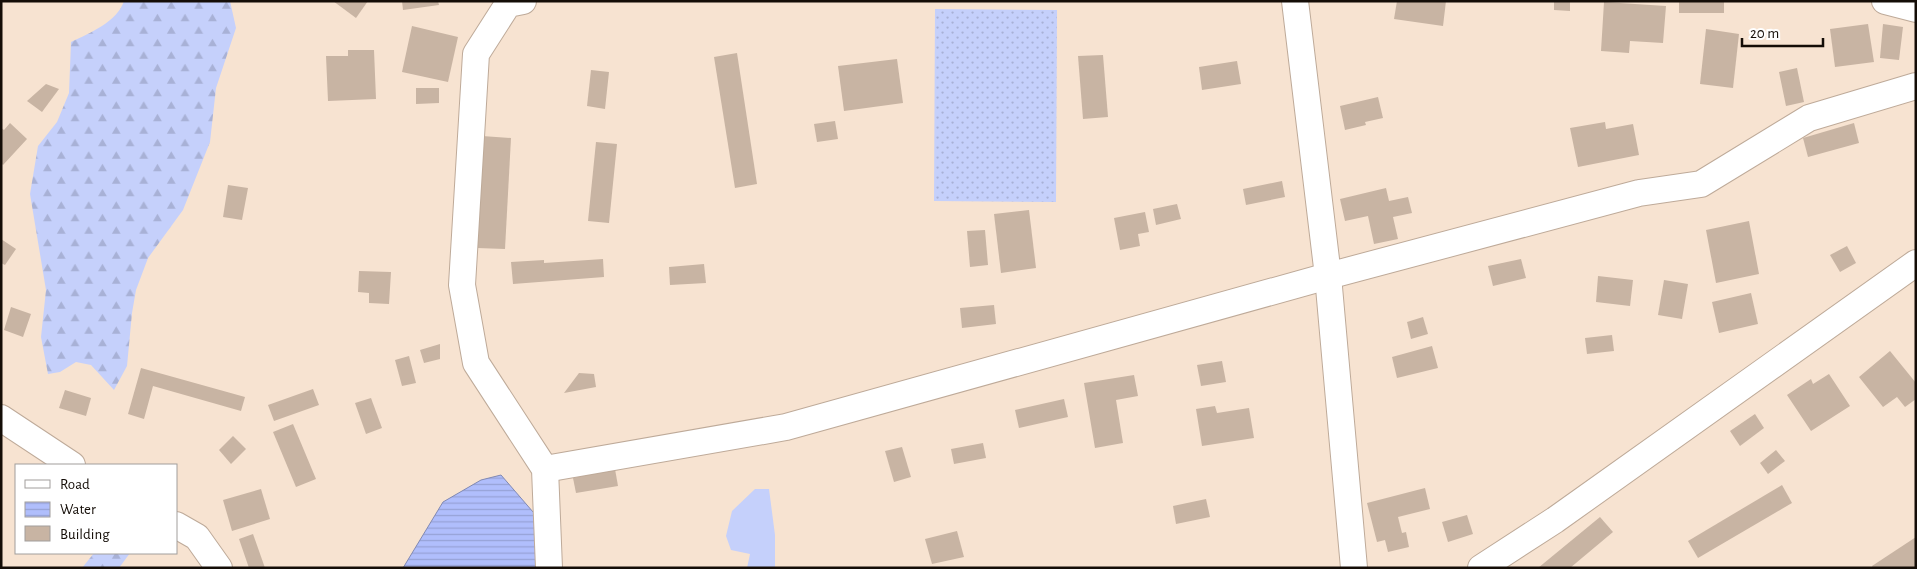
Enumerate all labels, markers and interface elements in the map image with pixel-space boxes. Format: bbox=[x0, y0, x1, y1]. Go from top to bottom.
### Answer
scale bar bbox=[1742, 15, 1823, 47]
text: 20 m bbox=[1750, 26, 1779, 41]
legend bbox=[15, 464, 178, 554]
text: Road bbox=[60, 477, 90, 492]
text: Water bbox=[60, 502, 96, 517]
text: Building bbox=[60, 527, 110, 542]

